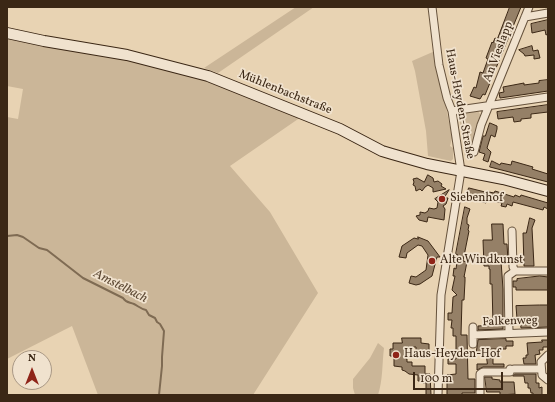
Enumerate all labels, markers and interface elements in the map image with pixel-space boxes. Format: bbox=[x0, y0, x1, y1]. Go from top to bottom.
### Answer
street label: An Vieslapp bbox=[481, 20, 517, 84]
street label: Haus-Heyden-Straße bbox=[441, 48, 477, 160]
street label: Mühlenbachstraße bbox=[236, 68, 334, 118]
place label: Siebenhof bbox=[450, 192, 503, 206]
marker: Siebenhof bbox=[437, 194, 447, 204]
place label: Alte Windkunst bbox=[440, 254, 523, 268]
marker: Alte Windkunst bbox=[427, 256, 437, 266]
water label: Amstelbach bbox=[90, 267, 150, 307]
street label: Falkenweg bbox=[482, 314, 538, 330]
place label: Haus-Heyden-Hof bbox=[404, 348, 500, 362]
north arrow bbox=[12, 350, 52, 390]
marker: Haus-Heyden-Hof bbox=[391, 350, 401, 360]
text: N bbox=[28, 351, 36, 366]
scale bar bbox=[415, 364, 505, 390]
text: 100 m bbox=[420, 371, 452, 387]

